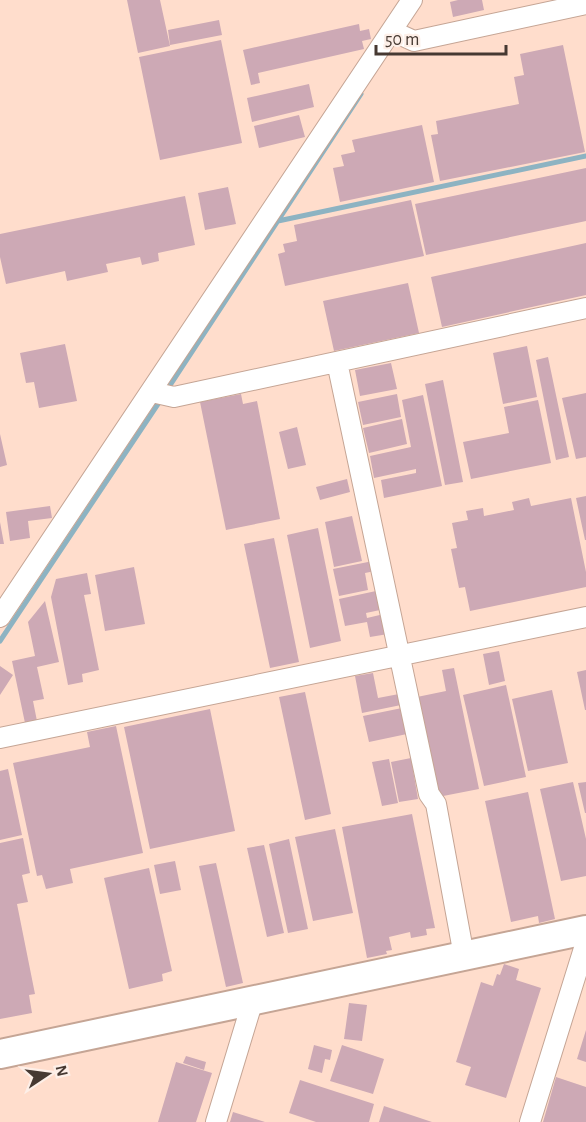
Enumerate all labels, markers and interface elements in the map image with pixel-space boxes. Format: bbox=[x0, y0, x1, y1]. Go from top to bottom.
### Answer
scale bar bbox=[376, 18, 506, 56]
text: 50 m bbox=[385, 31, 419, 49]
north arrow bbox=[18, 1044, 78, 1104]
text: N bbox=[53, 1064, 71, 1078]

